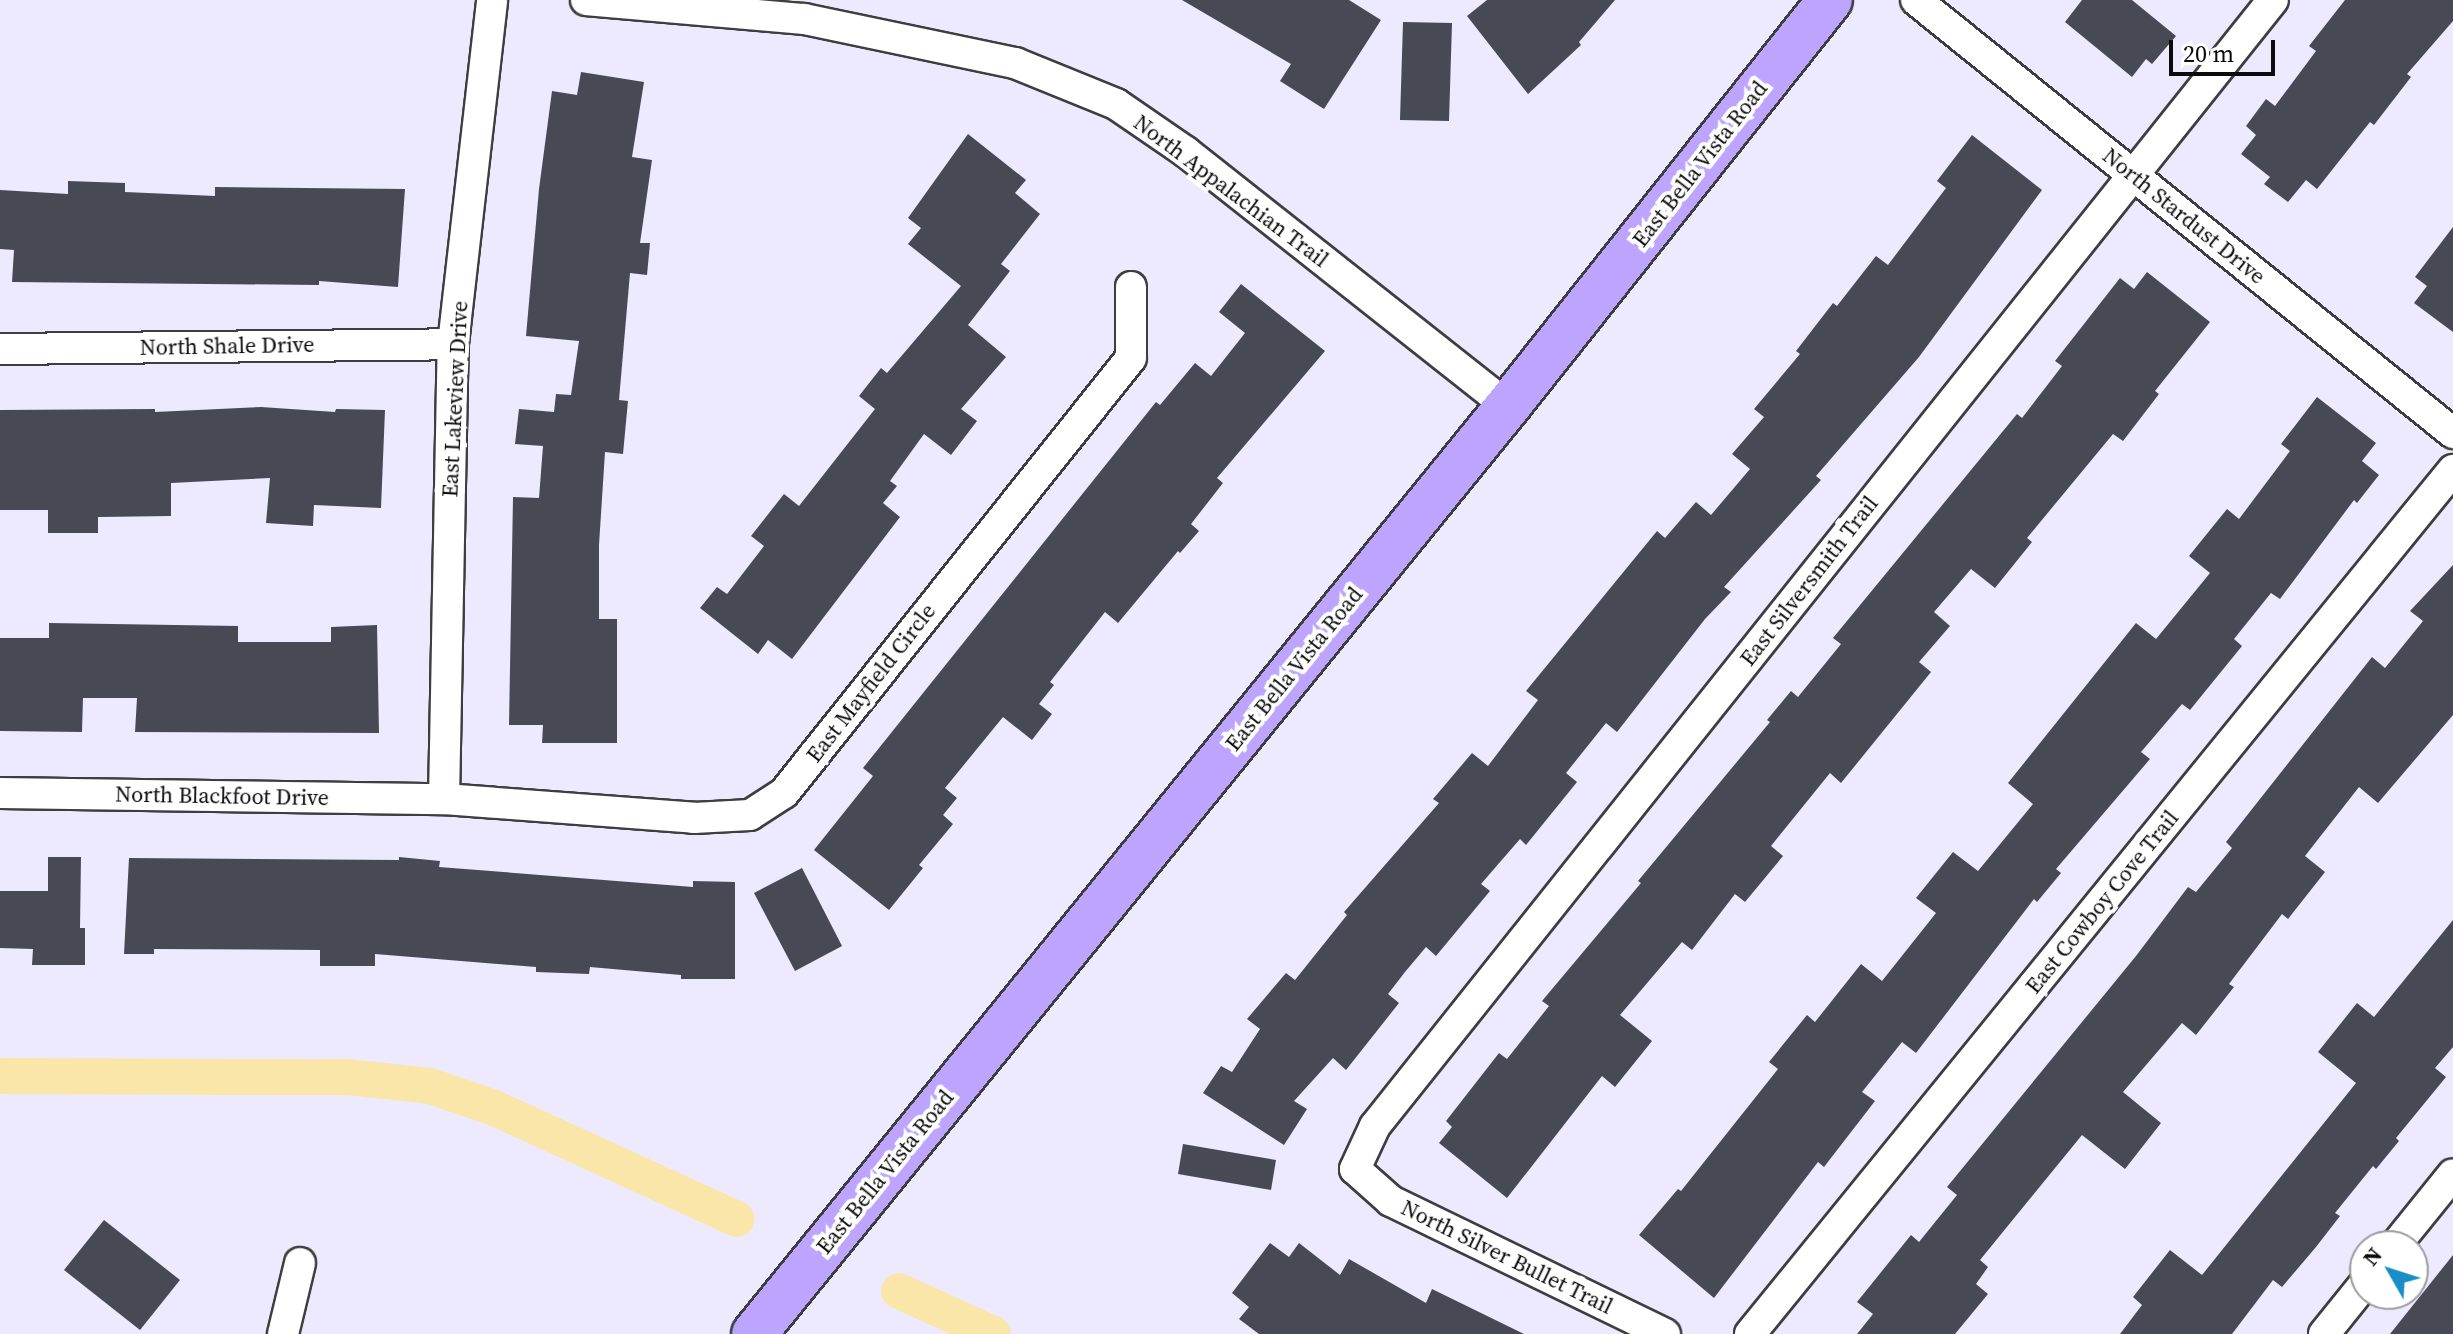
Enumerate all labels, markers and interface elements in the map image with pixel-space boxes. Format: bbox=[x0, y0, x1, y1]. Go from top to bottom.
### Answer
scale bar bbox=[2173, 24, 2279, 74]
text: 20 m bbox=[2183, 37, 2234, 70]
street label: East Bella Vista Road bbox=[1627, 76, 1773, 252]
street label: North Appalachian Trail bbox=[1128, 109, 1334, 273]
street label: North Stardust Drive bbox=[2097, 142, 2271, 290]
street label: East Lakeview Drive bbox=[437, 300, 473, 498]
street label: North Shale Drive bbox=[139, 331, 315, 361]
street label: East Silversmith Trail bbox=[1734, 491, 1884, 671]
street label: East Bella Vista Road bbox=[1220, 581, 1368, 757]
street label: East Mayfield Circle bbox=[801, 598, 941, 768]
street label: North Blackfoot Drive bbox=[115, 781, 329, 811]
street label: East Cowboy Cove Trail bbox=[2020, 805, 2184, 999]
street label: East Bella Vista Road bbox=[811, 1084, 959, 1260]
street label: North Silver Bullet Trail bbox=[1397, 1194, 1617, 1320]
north arrow bbox=[2349, 1230, 2429, 1310]
text: N bbox=[2355, 1240, 2389, 1272]

